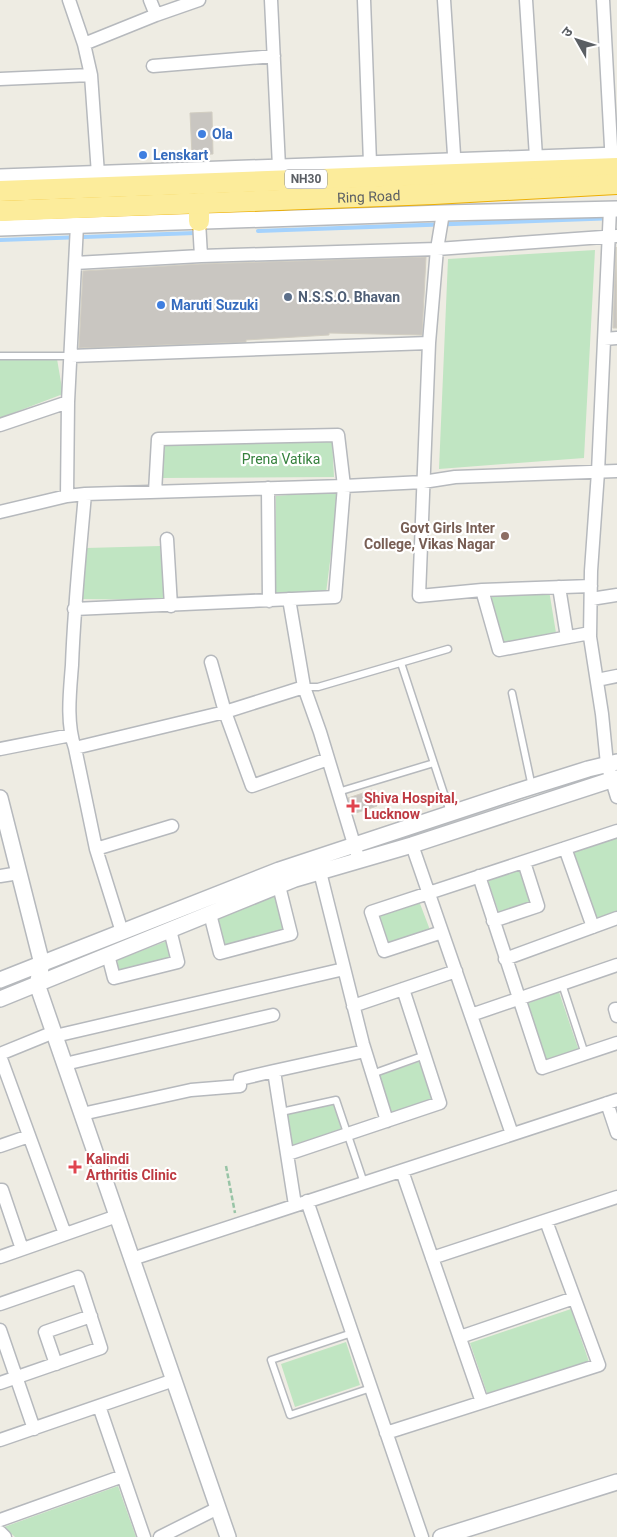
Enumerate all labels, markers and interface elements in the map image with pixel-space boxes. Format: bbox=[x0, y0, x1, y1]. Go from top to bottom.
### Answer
north arrow bbox=[552, 15, 602, 65]
text: उ bbox=[558, 23, 576, 40]
place label: Ola bbox=[212, 126, 233, 142]
marker: Ola bbox=[196, 128, 208, 140]
place label: Lenskart bbox=[153, 147, 209, 163]
marker: Lenskart bbox=[137, 149, 149, 161]
road number: NH30 bbox=[285, 170, 327, 188]
street label: Ring Road bbox=[337, 187, 401, 206]
place label: N.S.S.O. Bhavan bbox=[298, 289, 400, 305]
marker: N.S.S.O. Bhavan bbox=[282, 291, 294, 303]
place label: Maruti Suzuki bbox=[171, 297, 258, 313]
marker: Maruti Suzuki bbox=[155, 299, 167, 311]
park label: Prena Vatika bbox=[242, 451, 320, 467]
place label: Govt Girls Inter College, Vikas Nagar bbox=[364, 520, 495, 552]
marker: Govt Girls Inter College, Vikas Nagar bbox=[499, 530, 511, 542]
place label: Shiva Hospital, Lucknow bbox=[364, 790, 458, 822]
marker: Shiva Hospital, Lucknow bbox=[346, 799, 360, 813]
place label: Kalindi Arthritis Clinic bbox=[86, 1151, 177, 1183]
marker: Kalindi Arthritis Clinic bbox=[68, 1160, 82, 1174]

